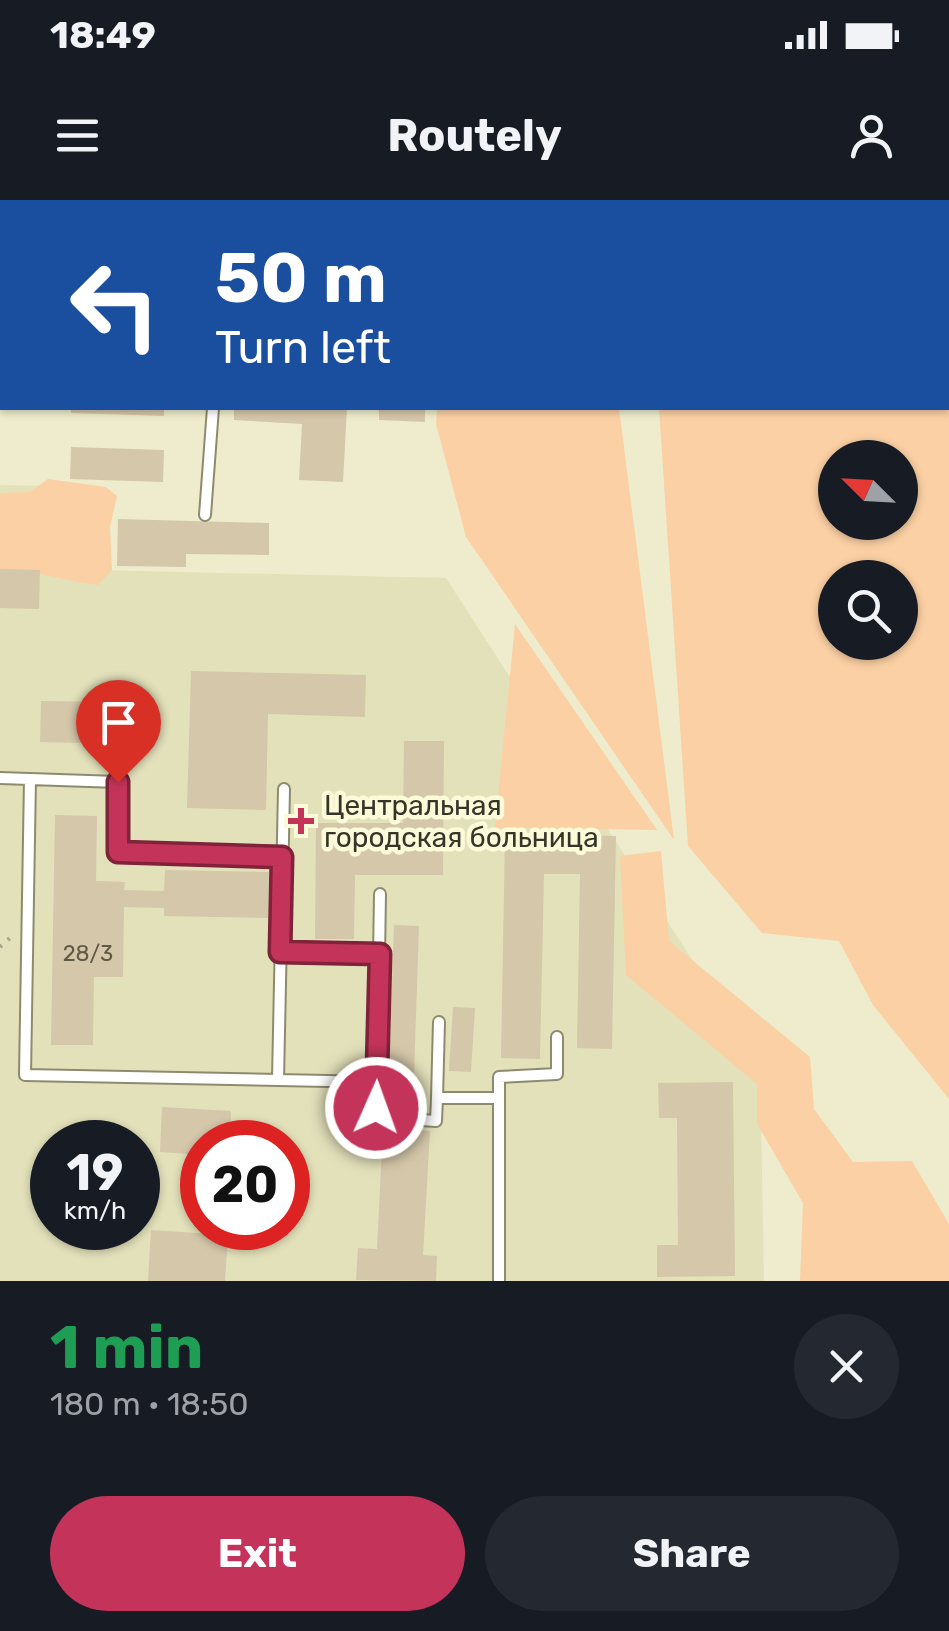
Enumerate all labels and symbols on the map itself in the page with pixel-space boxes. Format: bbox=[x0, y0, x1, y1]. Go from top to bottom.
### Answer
north arrow bbox=[818, 440, 918, 540]
pin bbox=[76, 680, 161, 783]
place label: Центральная городская больница bbox=[324, 789, 599, 854]
marker: Центральная городская больница bbox=[288, 808, 314, 834]
house number: 28/3 bbox=[63, 940, 113, 967]
position arrow bbox=[324, 1056, 428, 1160]
speed limit sign: 20 bbox=[180, 1120, 310, 1250]

